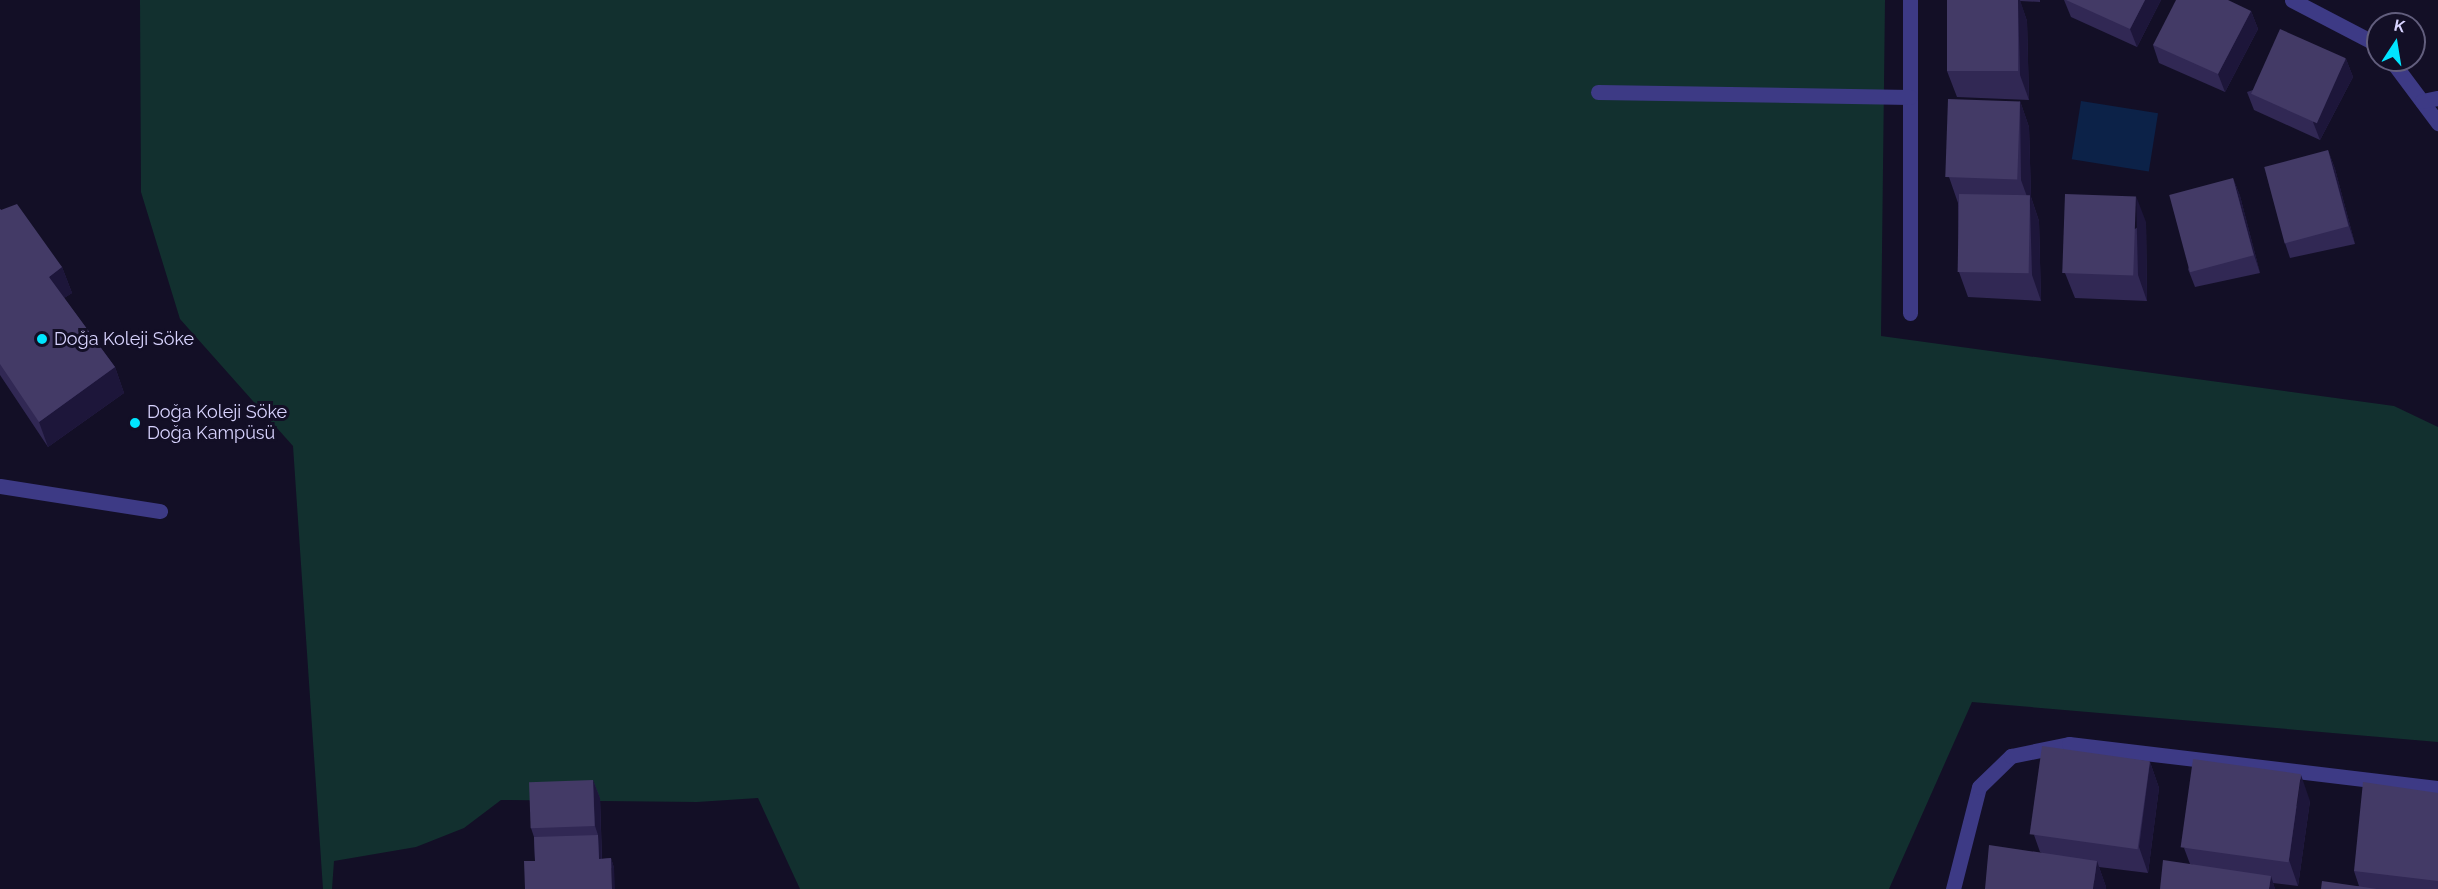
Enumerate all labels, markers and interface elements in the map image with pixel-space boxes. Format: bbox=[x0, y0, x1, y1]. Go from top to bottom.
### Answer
north arrow bbox=[2366, 12, 2426, 72]
text: K bbox=[2392, 15, 2407, 36]
place label: Doğa Koleji Söke bbox=[54, 328, 194, 350]
marker: Doğa Koleji Söke bbox=[35, 332, 49, 346]
place label: Doğa Koleji Söke Doğa Kampüsü bbox=[147, 402, 287, 444]
marker: Doğa Koleji Söke Doğa Kampüsü bbox=[128, 416, 142, 430]

